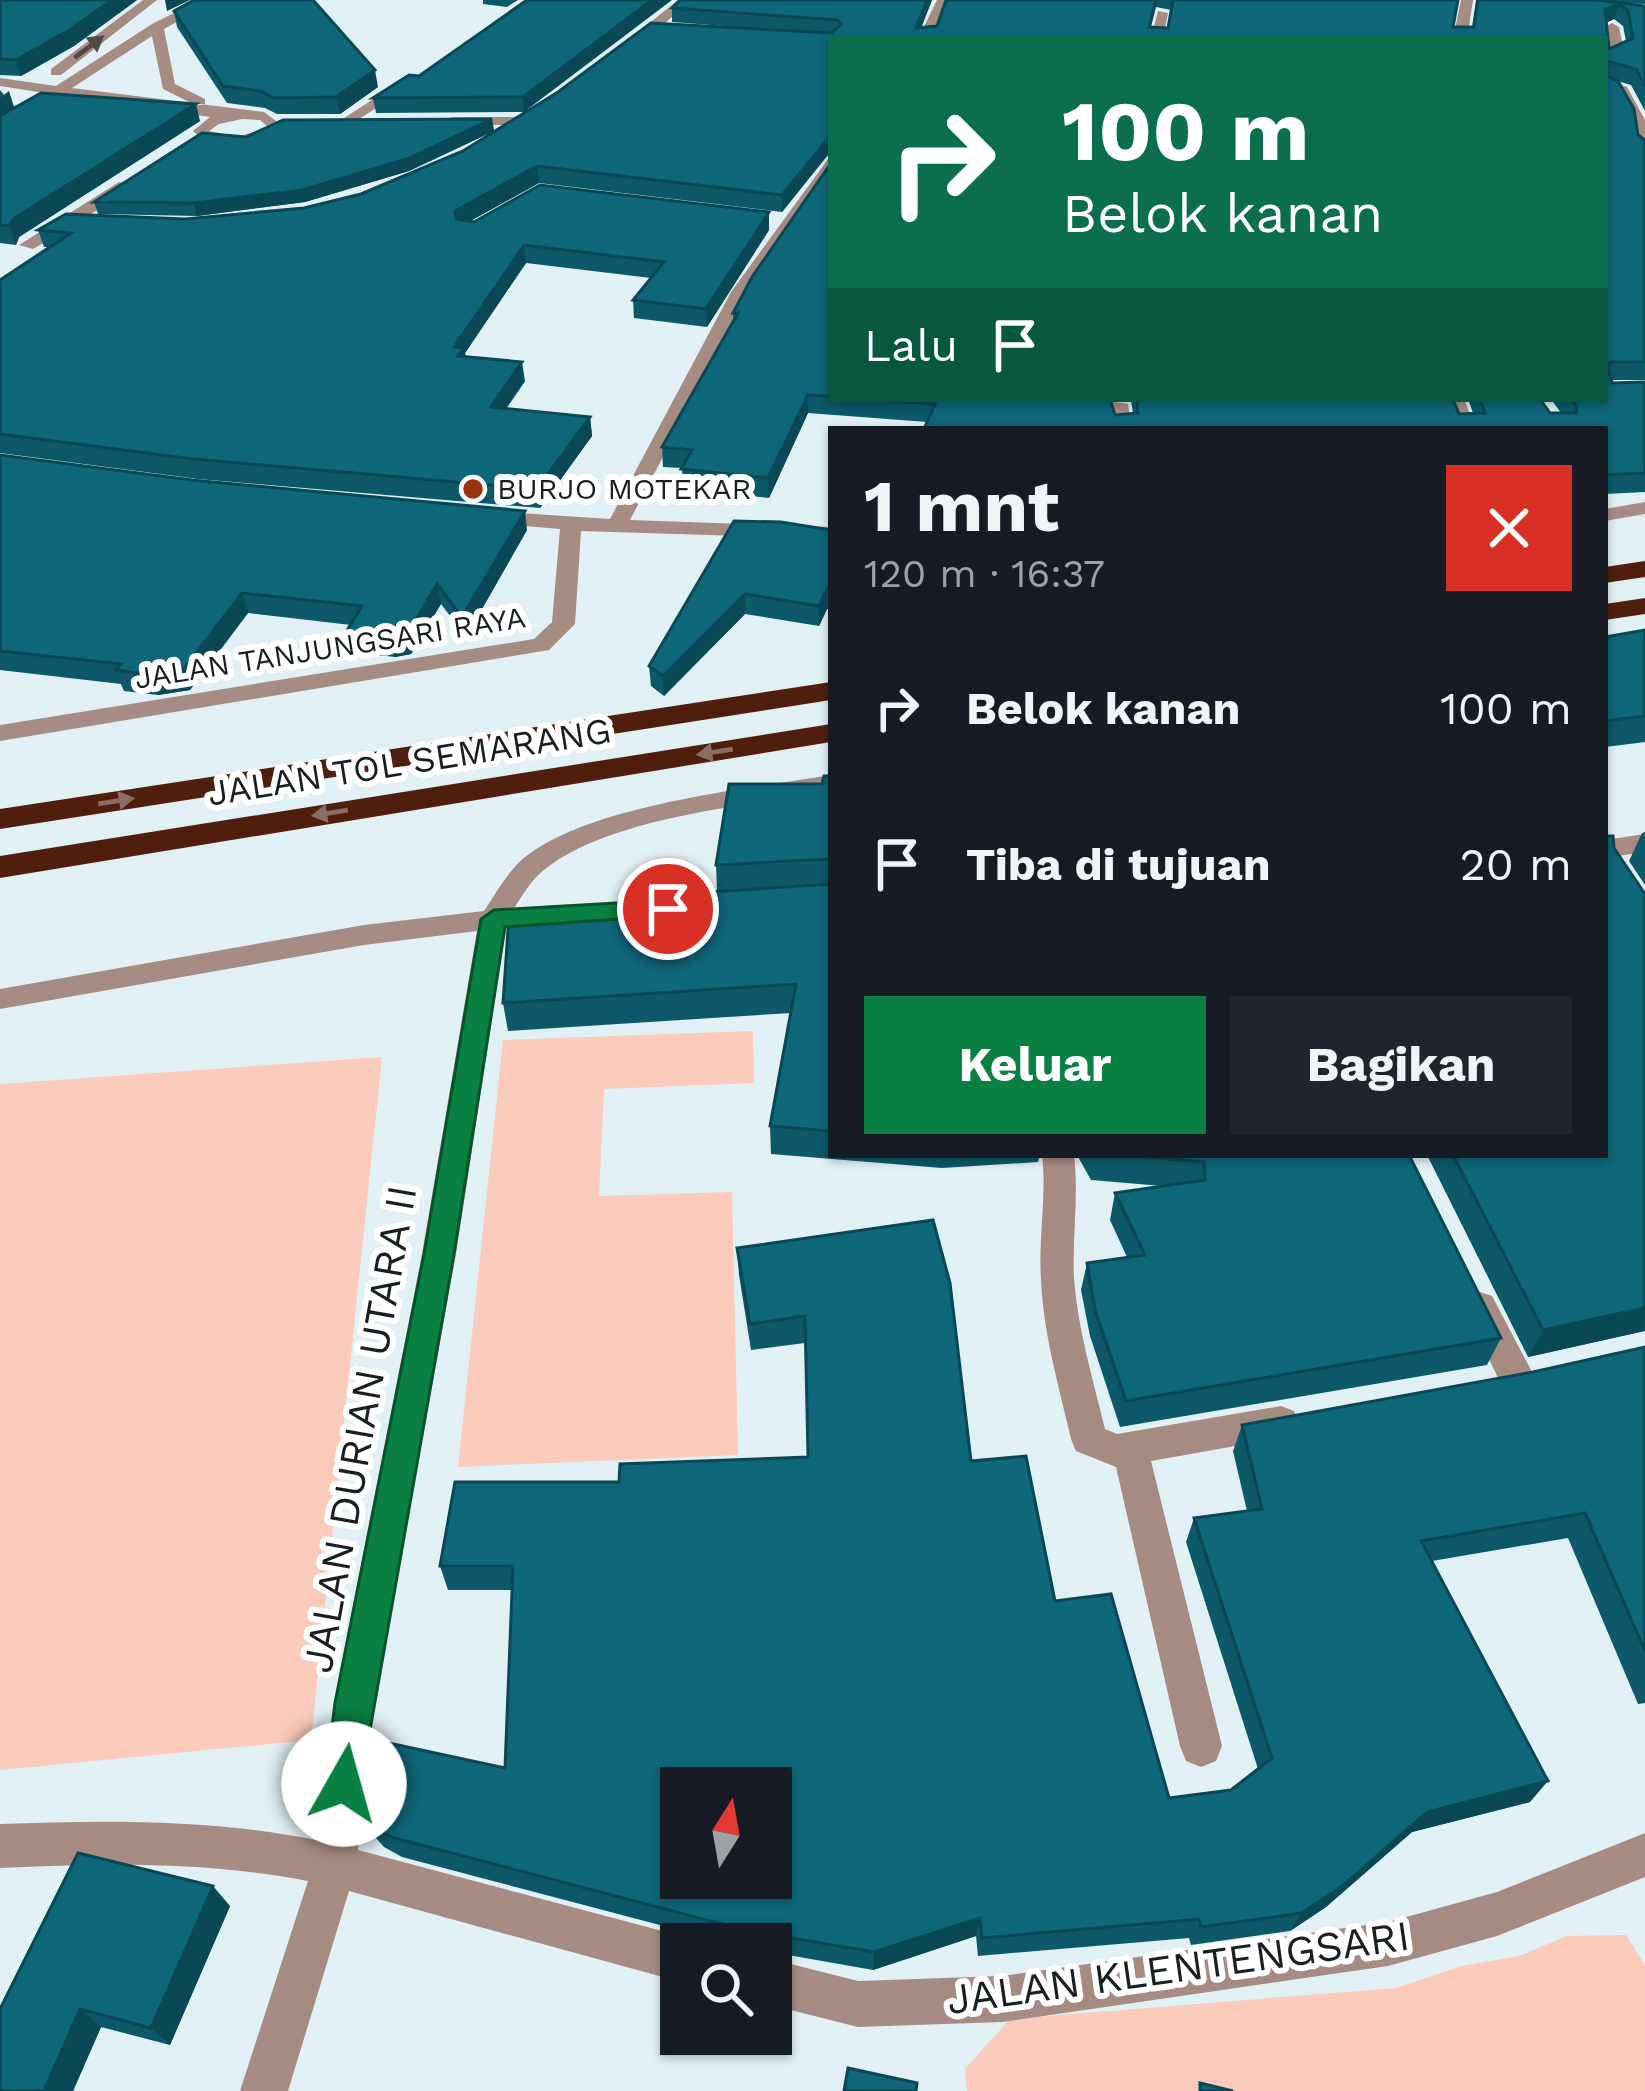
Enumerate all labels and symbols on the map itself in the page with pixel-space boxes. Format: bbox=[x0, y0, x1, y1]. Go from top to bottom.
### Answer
one-way arrow bbox=[73, 36, 105, 60]
place label: BURJO MOTEKAR bbox=[497, 471, 752, 506]
marker: BURJO MOTEKAR bbox=[460, 476, 486, 502]
street label: JALAN TANJUNGSARI RAYA bbox=[132, 599, 528, 696]
street label: JALAN TOL SEMARANG bbox=[204, 709, 614, 815]
one-way arrow bbox=[696, 743, 734, 761]
one-way arrow bbox=[97, 791, 135, 810]
one-way arrow bbox=[311, 804, 349, 823]
pin bbox=[617, 858, 719, 960]
street label: JALAN DURIAN UTARA II bbox=[292, 1182, 427, 1677]
position arrow bbox=[281, 1721, 407, 1847]
north arrow bbox=[660, 1767, 792, 1899]
street label: JALAN KLENTENGSARI bbox=[944, 1911, 1413, 2024]

